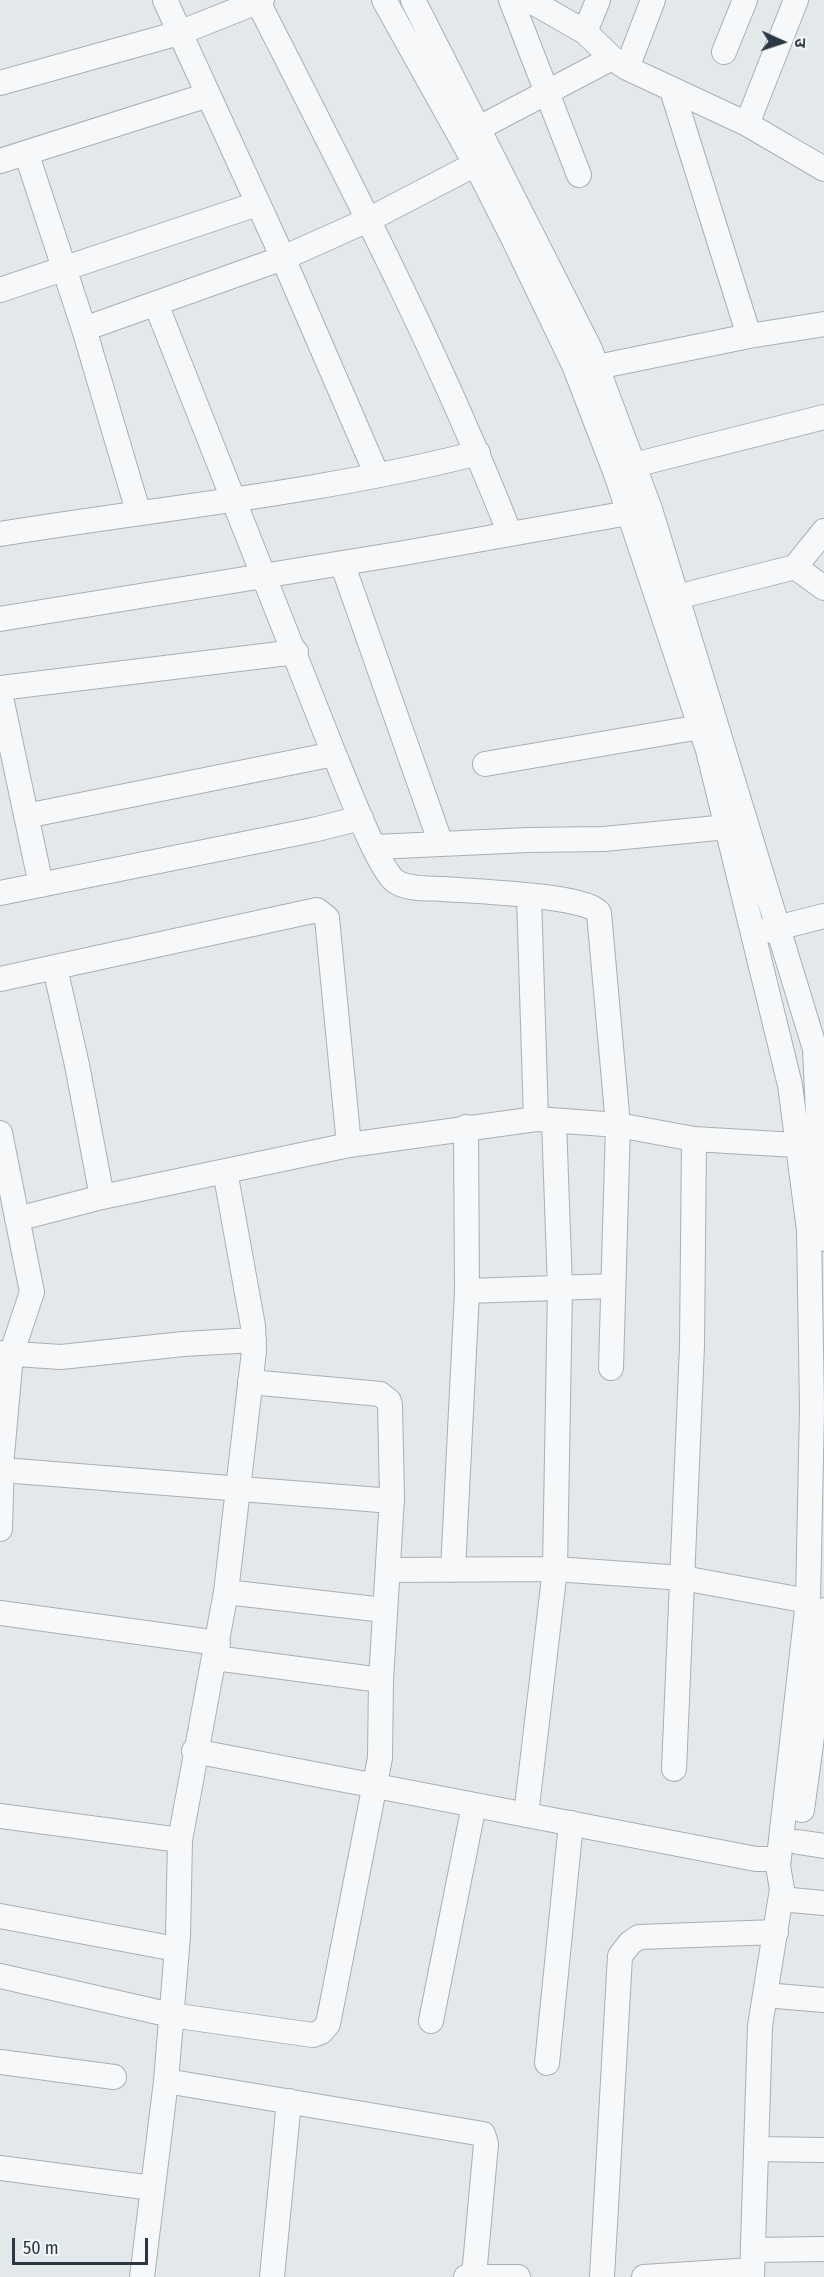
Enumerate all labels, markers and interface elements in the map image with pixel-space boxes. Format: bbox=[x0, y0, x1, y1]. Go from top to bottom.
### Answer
north arrow bbox=[752, 12, 812, 72]
text: उ bbox=[791, 38, 810, 48]
scale bar bbox=[15, 2226, 152, 2264]
text: 50 m bbox=[23, 2237, 59, 2259]

